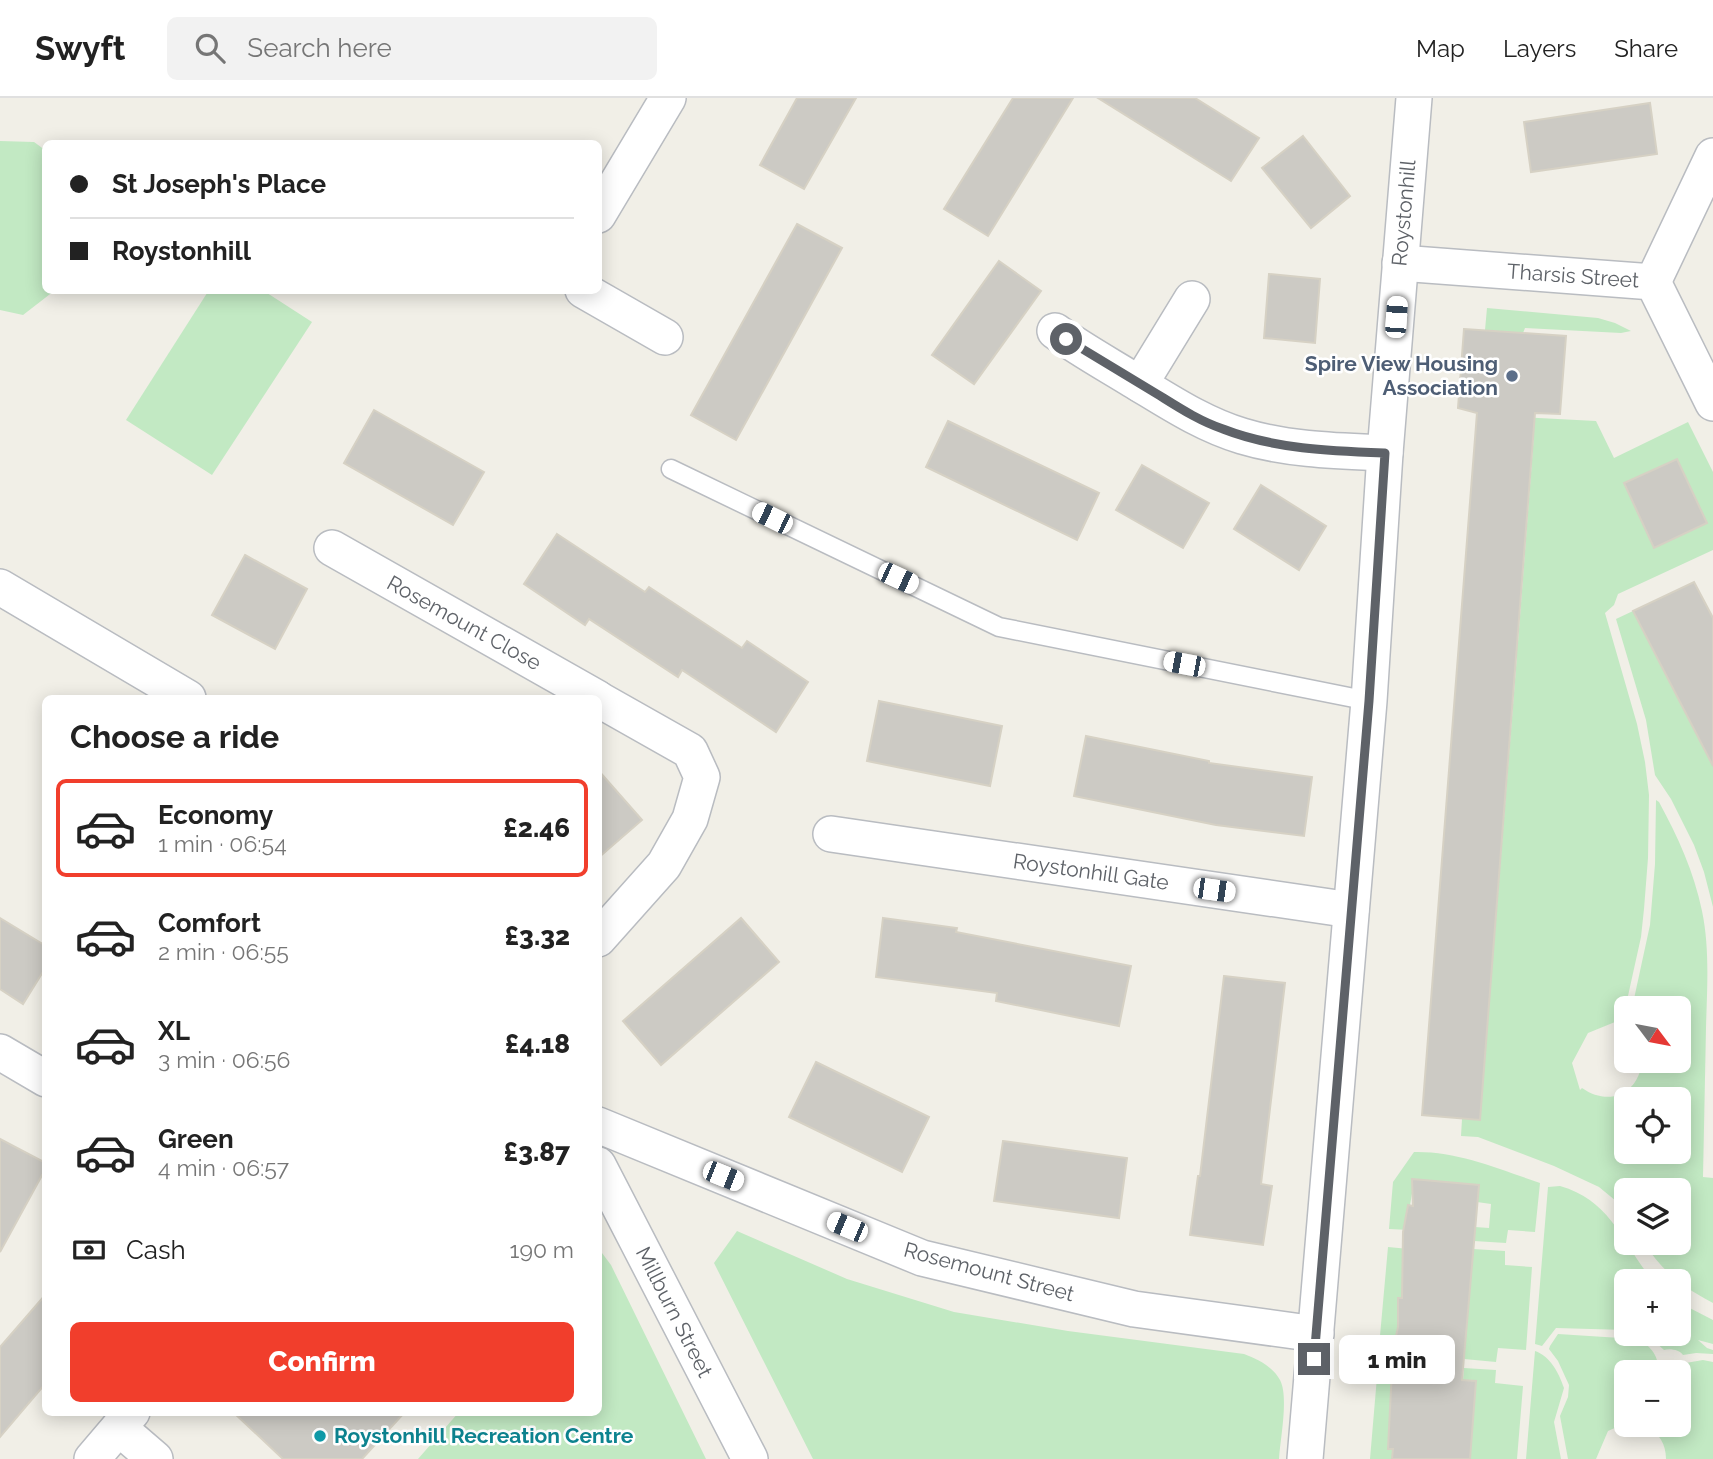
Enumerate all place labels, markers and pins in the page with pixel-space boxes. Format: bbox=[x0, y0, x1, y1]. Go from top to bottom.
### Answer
place label: Spire View Housing Association bbox=[1305, 351, 1498, 400]
marker: Spire View Housing Association bbox=[1504, 368, 1520, 384]
place label: Roystonhill Recreation Centre bbox=[334, 1423, 634, 1448]
marker: Roystonhill Recreation Centre bbox=[312, 1428, 328, 1444]

